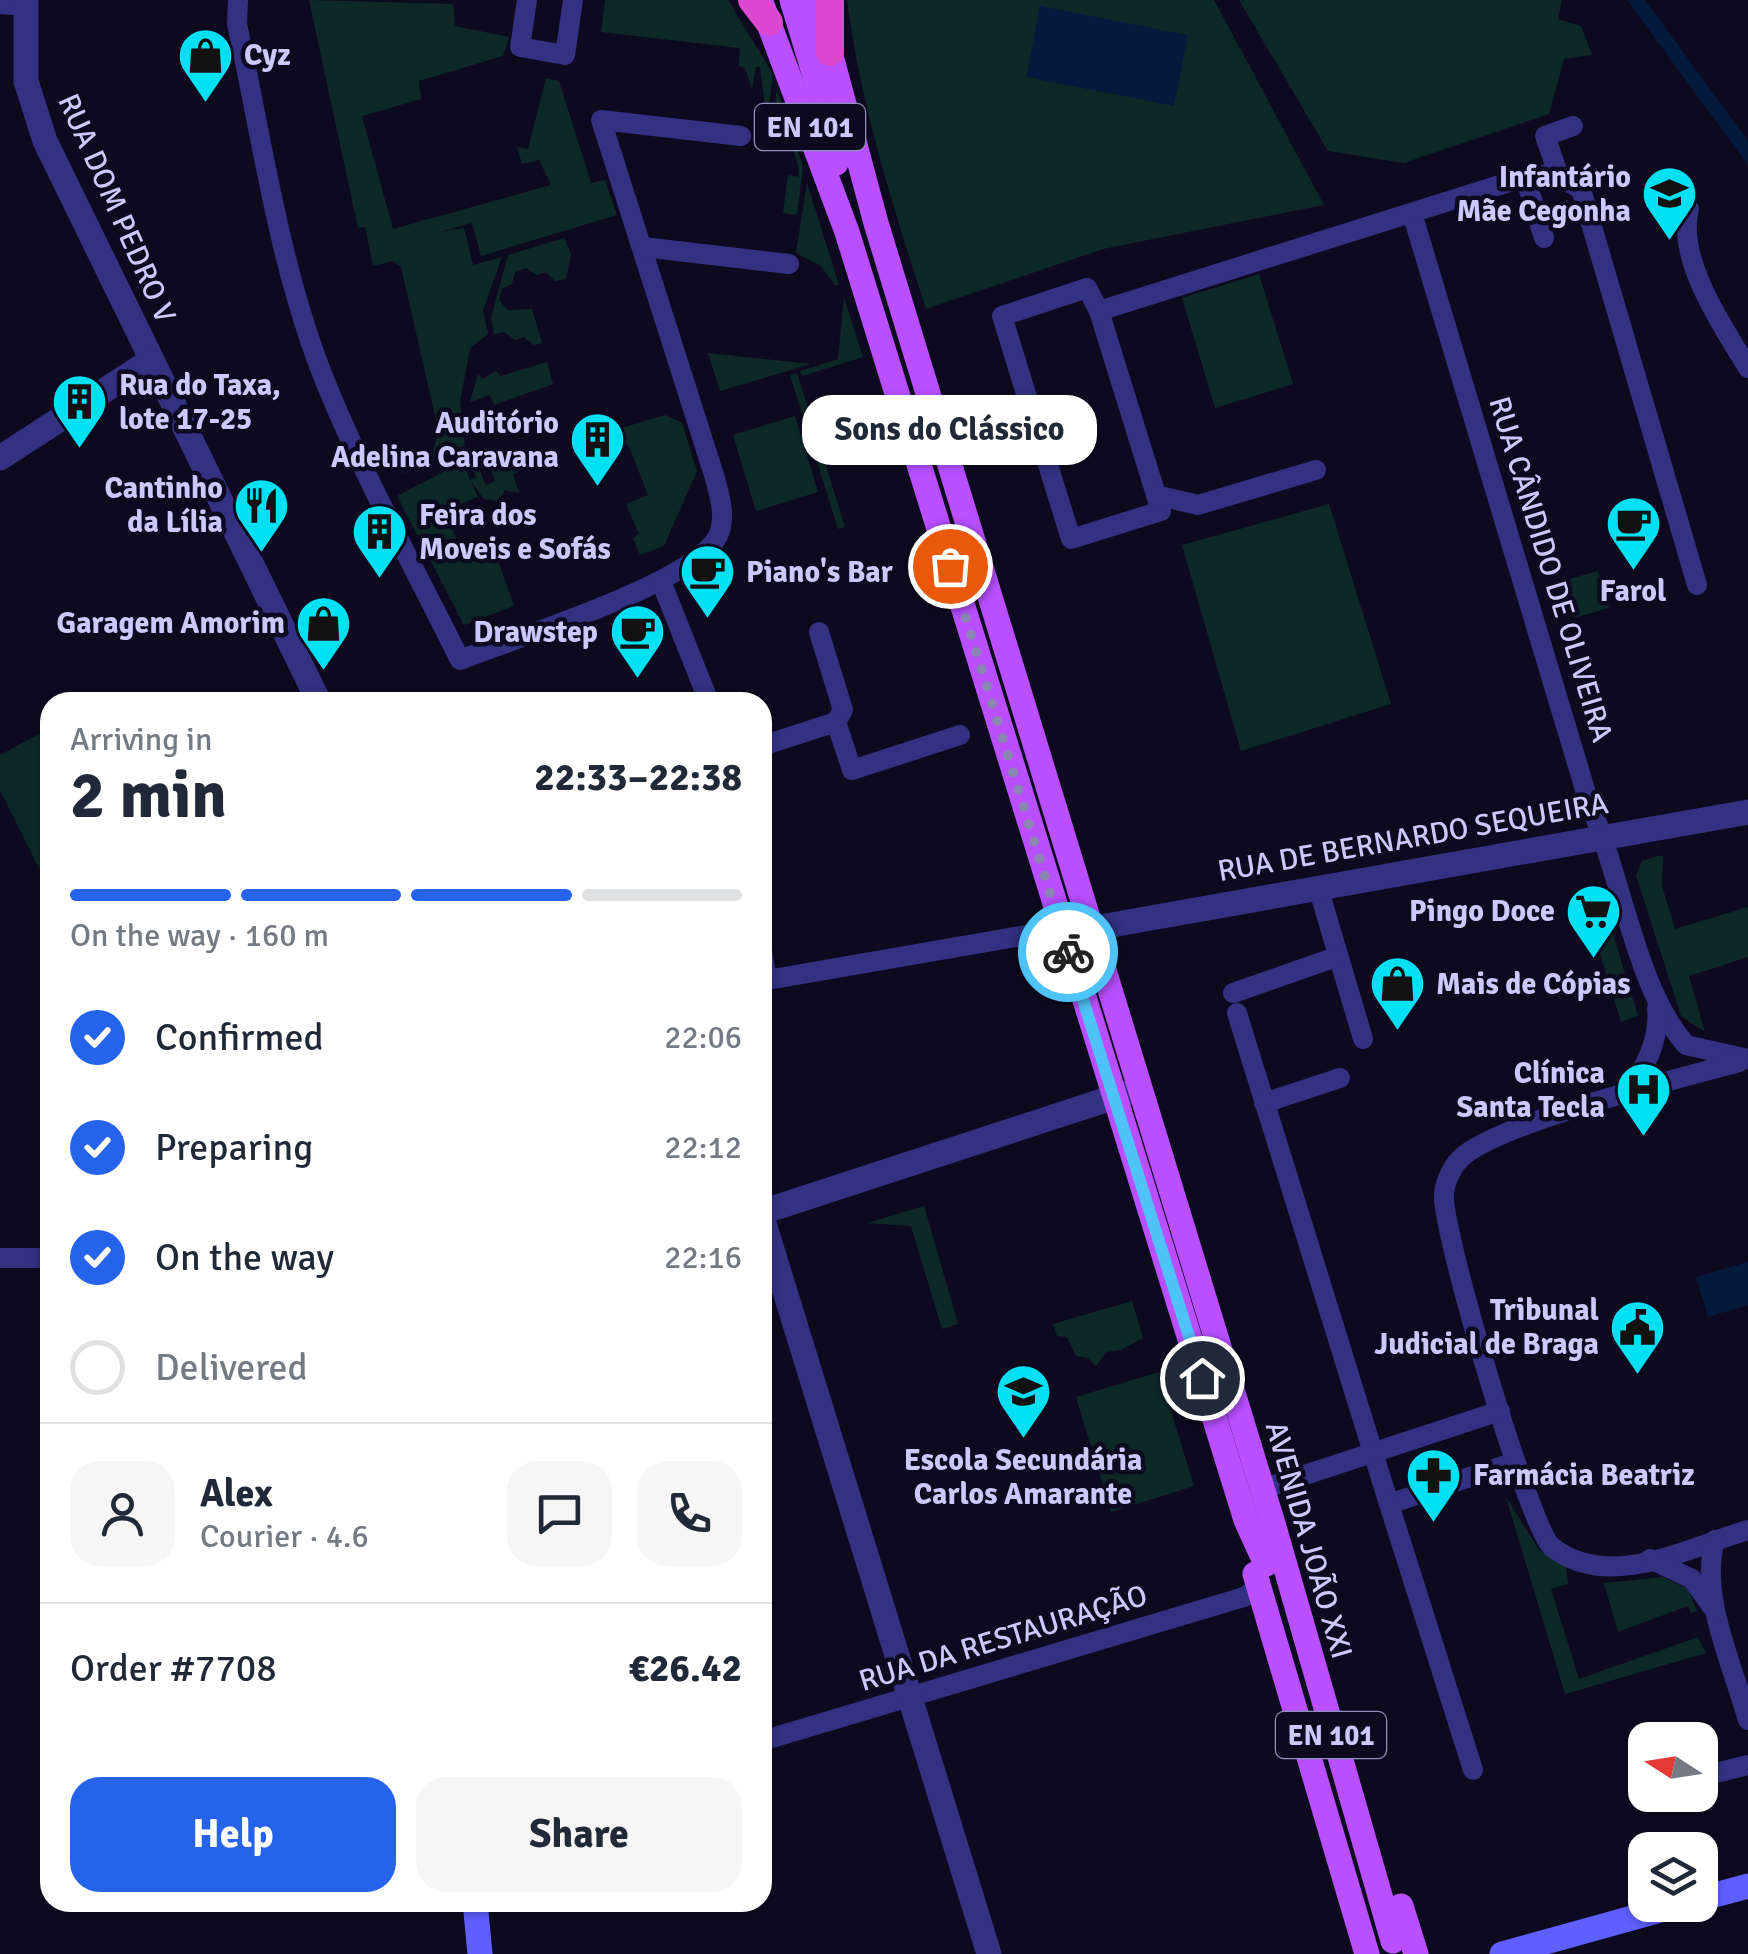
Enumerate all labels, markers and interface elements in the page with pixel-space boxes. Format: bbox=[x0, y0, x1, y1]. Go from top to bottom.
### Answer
shop icon: Cyz bbox=[175, 25, 235, 104]
place label: Cyz bbox=[244, 37, 291, 74]
street label: RUA DOM PEDRO V bbox=[49, 88, 184, 328]
road number: EN 101 bbox=[755, 104, 865, 150]
place label: Infantário Mãe Cegonha bbox=[1456, 159, 1631, 230]
school or university icon: Infantário Mãe Cegonha bbox=[1640, 164, 1700, 243]
place label: Rua do Taxa, lote 17-25 bbox=[119, 367, 281, 438]
building icon: Rua do Taxa, lote 17-25 bbox=[50, 372, 110, 451]
street label: RUA CÂNDIDO DE OLIVEIRA bbox=[1480, 392, 1621, 746]
callout: Sons do Clássico bbox=[802, 396, 1098, 466]
place label: Auditório Adelina Caravana bbox=[331, 405, 559, 476]
building icon: Auditório Adelina Caravana bbox=[568, 410, 628, 489]
text: Sons do Clássico bbox=[835, 410, 1064, 449]
place label: Cantinho da Lília bbox=[104, 470, 223, 541]
restaurant icon: Cantinho da Lília bbox=[232, 475, 292, 554]
cafe icon: Farol bbox=[1603, 493, 1663, 572]
place label: Feira dos Moveis e Sofás bbox=[419, 497, 611, 568]
building icon: Feira dos Moveis e Sofás bbox=[350, 502, 410, 581]
pin bbox=[908, 524, 993, 609]
icon: bag bbox=[923, 539, 978, 594]
cafe icon: Piano's Bar bbox=[677, 542, 737, 621]
place label: Piano's Bar bbox=[746, 554, 893, 591]
place label: Farol bbox=[1600, 573, 1666, 610]
shop icon: Garagem Amorim bbox=[294, 593, 354, 672]
cafe icon: Drawstep bbox=[607, 602, 667, 681]
place label: Garagem Amorim bbox=[57, 605, 285, 642]
place label: Drawstep bbox=[473, 614, 598, 651]
text: Arriving in bbox=[70, 720, 212, 759]
text: 22:33–22:38 bbox=[534, 754, 742, 801]
text: 2 min bbox=[70, 756, 227, 836]
street label: RUA DE BERNARDO SEQUEIRA bbox=[1215, 785, 1611, 890]
supermarket icon: Pingo Doce bbox=[1564, 881, 1624, 960]
place label: Pingo Doce bbox=[1409, 893, 1555, 930]
courier bbox=[1018, 902, 1118, 1002]
text: On the way · 160 m bbox=[70, 916, 329, 955]
icon: bike bbox=[1041, 925, 1096, 980]
shop icon: Mais de Cópias bbox=[1367, 954, 1427, 1033]
place label: Mais de Cópias bbox=[1436, 966, 1631, 1003]
icon: check bbox=[70, 1010, 125, 1065]
text: Confirmed bbox=[155, 1014, 324, 1061]
text: 22:06 bbox=[664, 1018, 742, 1057]
place label: Clínica Santa Tecla bbox=[1457, 1055, 1605, 1126]
hospital icon: Clínica Santa Tecla bbox=[1614, 1060, 1674, 1139]
icon: check bbox=[70, 1120, 125, 1175]
text: Preparing bbox=[155, 1124, 313, 1171]
text: 22:12 bbox=[664, 1128, 742, 1167]
icon: check bbox=[70, 1230, 125, 1285]
text: On the way bbox=[155, 1234, 334, 1281]
text: 22:16 bbox=[664, 1238, 742, 1277]
place label: Tribunal Judicial de Braga bbox=[1374, 1292, 1599, 1363]
public building icon: Tribunal Judicial de Braga bbox=[1608, 1297, 1668, 1376]
pin bbox=[1160, 1336, 1245, 1421]
text: Delivered bbox=[155, 1344, 308, 1391]
icon: home bbox=[1175, 1351, 1230, 1406]
school or university icon: Escola Secundária Carlos Amarante bbox=[993, 1362, 1053, 1441]
street label: AVENIDA JOÃO XXI bbox=[1257, 1417, 1360, 1663]
place label: Escola Secundária Carlos Amarante bbox=[904, 1442, 1142, 1513]
pharmacy icon: Farmácia Beatriz bbox=[1404, 1445, 1464, 1524]
place label: Farmácia Beatriz bbox=[1473, 1457, 1695, 1494]
button: person bbox=[70, 1461, 175, 1566]
button: chat bbox=[507, 1461, 612, 1566]
button: phone bbox=[637, 1461, 742, 1566]
text: Alex bbox=[200, 1470, 273, 1517]
text: Courier · 4.6 bbox=[200, 1517, 369, 1556]
street label: RUA DA RESTAURAÇÃO bbox=[855, 1577, 1152, 1700]
text: Order #7708 bbox=[70, 1645, 277, 1692]
text: €26.42 bbox=[629, 1645, 742, 1692]
road number: EN 101 bbox=[1276, 1712, 1386, 1758]
north arrow bbox=[1628, 1722, 1718, 1812]
map controls bbox=[1628, 1722, 1718, 1922]
button: Help bbox=[70, 1777, 396, 1892]
button: Share bbox=[416, 1777, 742, 1892]
button: layers bbox=[1628, 1832, 1718, 1922]

